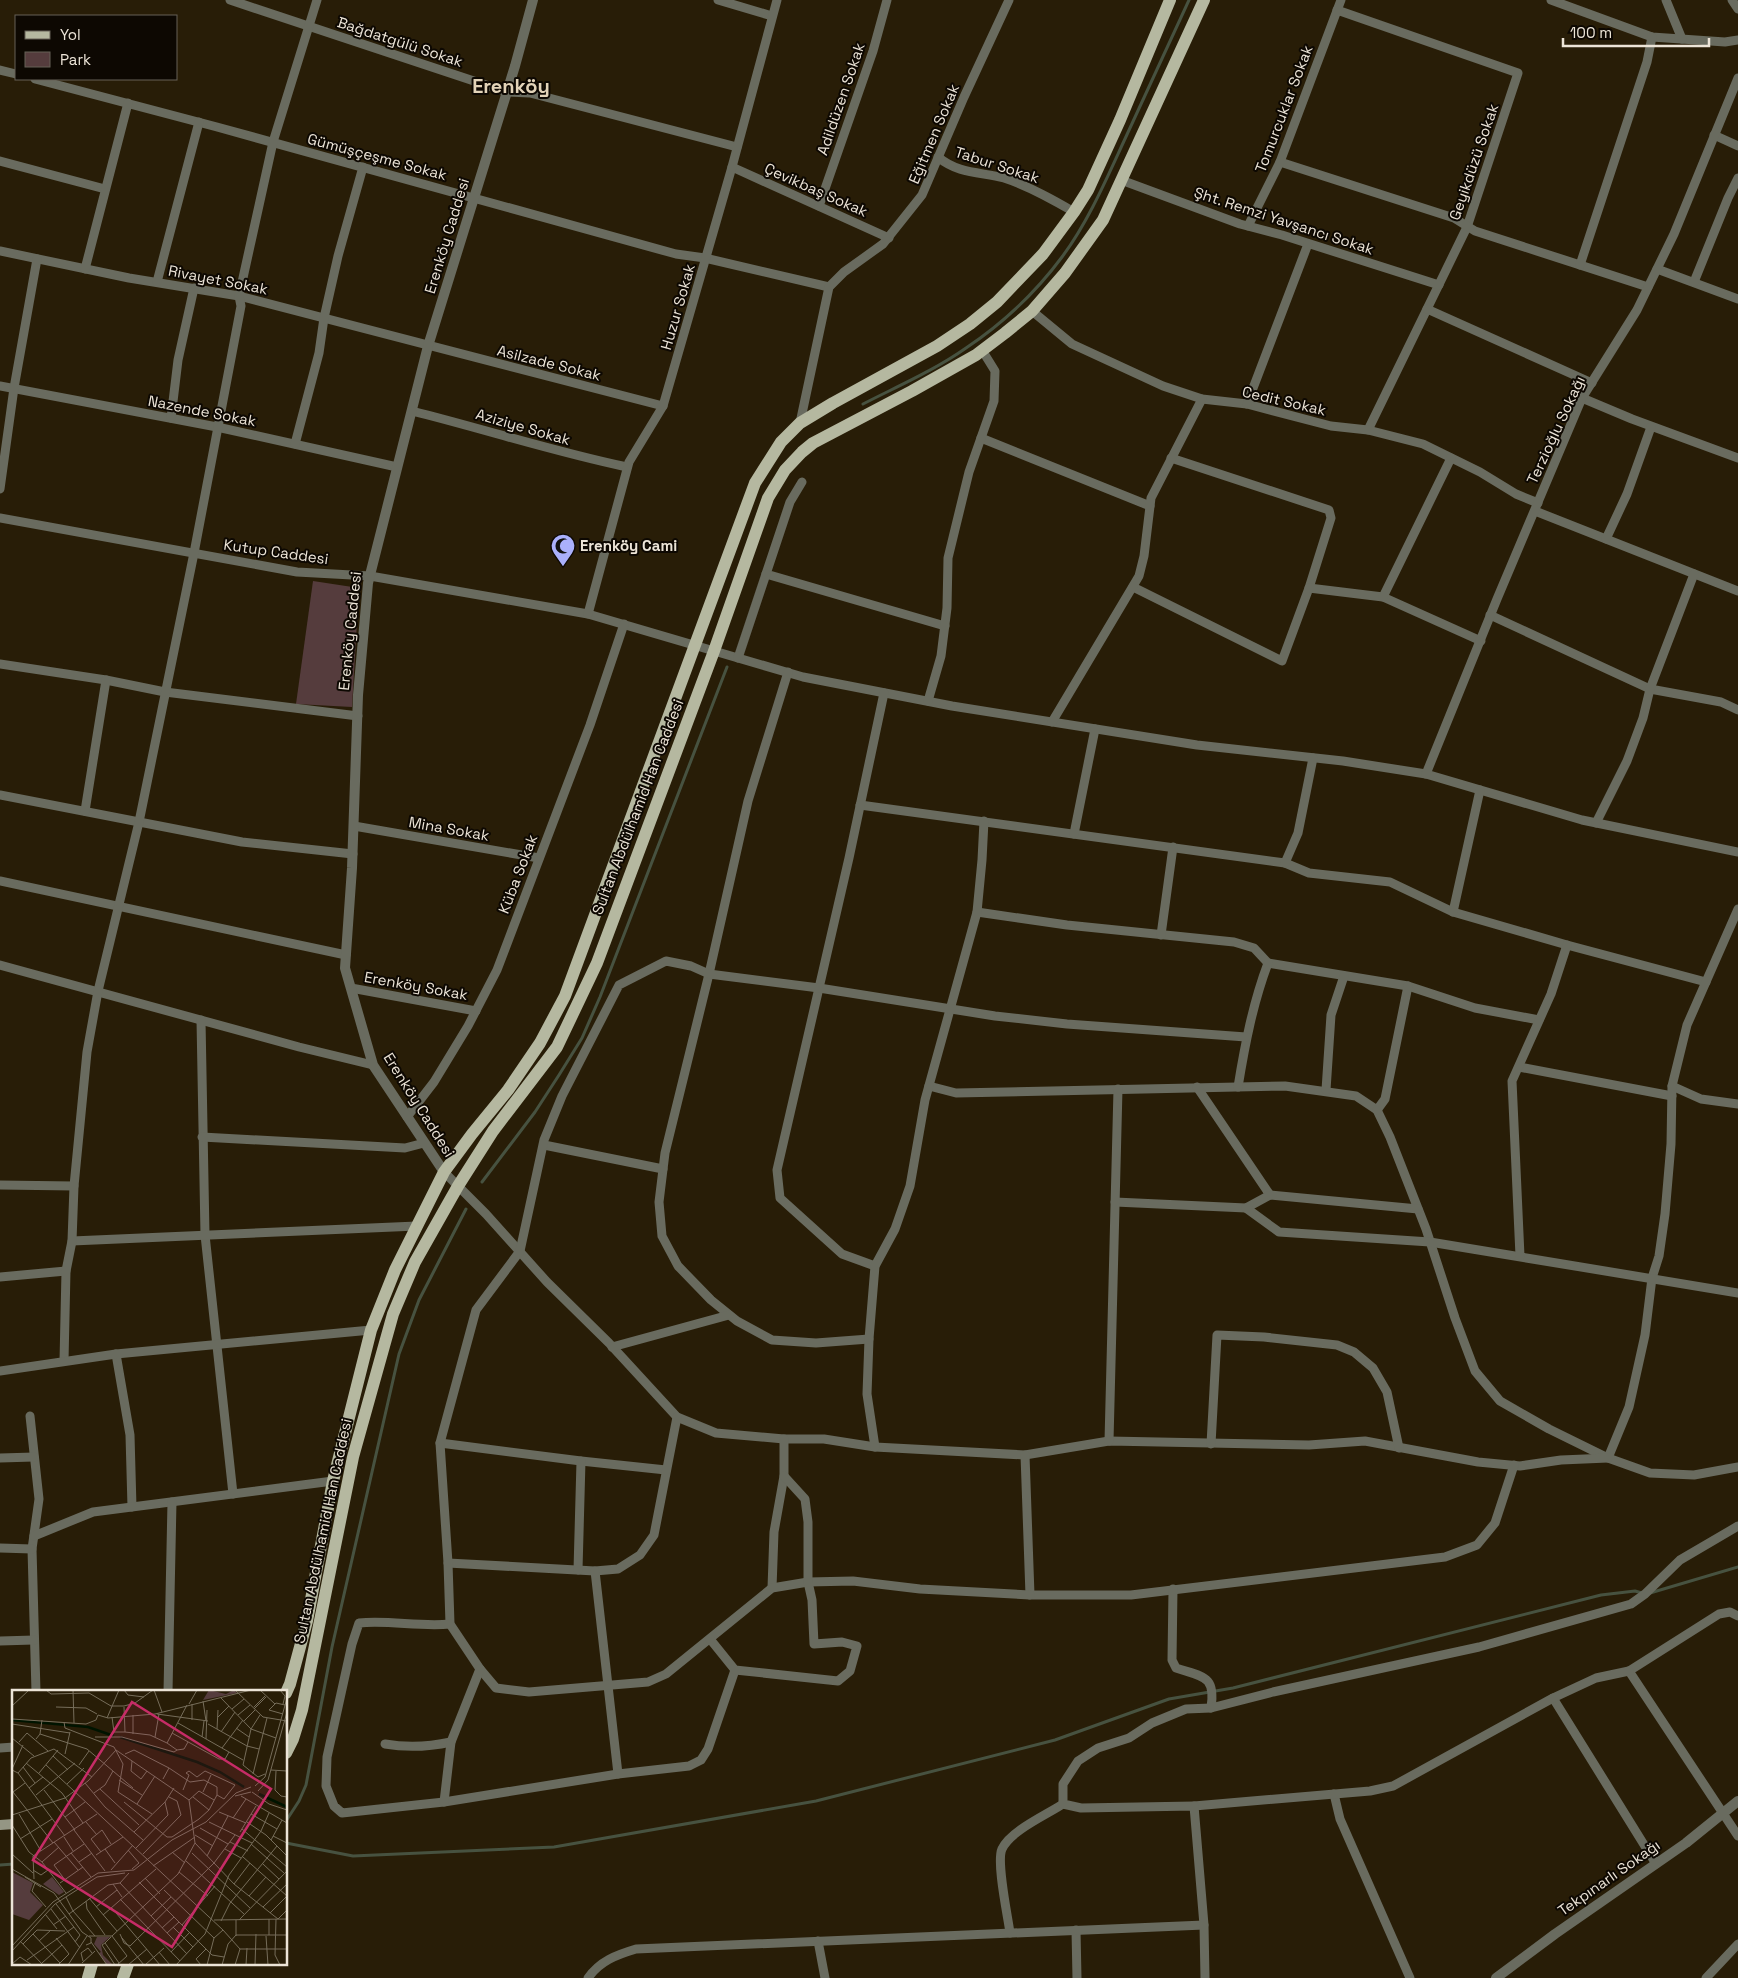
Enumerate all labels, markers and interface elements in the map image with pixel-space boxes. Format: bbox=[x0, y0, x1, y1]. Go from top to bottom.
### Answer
street label: Bağdatgülü Sokak bbox=[335, 12, 465, 71]
legend bbox=[15, 15, 178, 80]
scale bar bbox=[1563, 15, 1709, 47]
text: 100 m bbox=[1570, 23, 1612, 42]
text: Yol bbox=[60, 25, 81, 44]
street label: Adildüzen Sokak bbox=[812, 40, 869, 158]
street label: Tomurcuklar Sokak bbox=[1250, 42, 1317, 175]
text: Park bbox=[60, 50, 91, 69]
district label: Erenköy bbox=[472, 73, 550, 99]
street label: Eğitmen Sokak bbox=[904, 81, 963, 187]
street label: Geyikdüzü Sokak bbox=[1445, 101, 1502, 223]
street label: Gümüşçeşme Sokak bbox=[305, 129, 449, 184]
street label: Tabur Sokak bbox=[953, 142, 1042, 187]
street label: Çevikbaş Sokak bbox=[762, 158, 871, 221]
street label: Erenköy Caddesi bbox=[420, 176, 473, 296]
street label: Şht. Remzi Yavşancı Sokak bbox=[1192, 182, 1376, 259]
street label: Rivayet Sokak bbox=[167, 261, 269, 298]
street label: Huzur Sokak bbox=[656, 262, 699, 352]
street label: Asilzade Sokak bbox=[495, 340, 603, 385]
street label: Terzioğlu Sokağı bbox=[1522, 373, 1589, 487]
street label: Cedit Sokak bbox=[1240, 382, 1328, 419]
street label: Nazende Sokak bbox=[146, 391, 258, 430]
street label: Aziziye Sokak bbox=[474, 404, 573, 449]
mosque icon: Erenköy Cami bbox=[550, 533, 576, 567]
street label: Kutup Caddesi bbox=[222, 535, 330, 568]
place label: Erenköy Cami bbox=[580, 536, 677, 555]
street label: Erenköy Caddesi bbox=[334, 570, 365, 691]
street label: Sultan Abdülhamid Han Caddesi bbox=[588, 696, 687, 917]
street label: Mina Sokak bbox=[407, 812, 491, 845]
street label: Küba Sokak bbox=[494, 831, 541, 916]
street label: Erenköy Sokak bbox=[363, 967, 469, 1004]
street label: Erenköy Caddesi bbox=[380, 1049, 459, 1161]
street label: Sultan Abdülhamid Han Caddesi bbox=[289, 1417, 356, 1645]
inset map bbox=[12, 1690, 288, 1966]
street label: Tekpınarlı Sokağı bbox=[1554, 1835, 1663, 1920]

